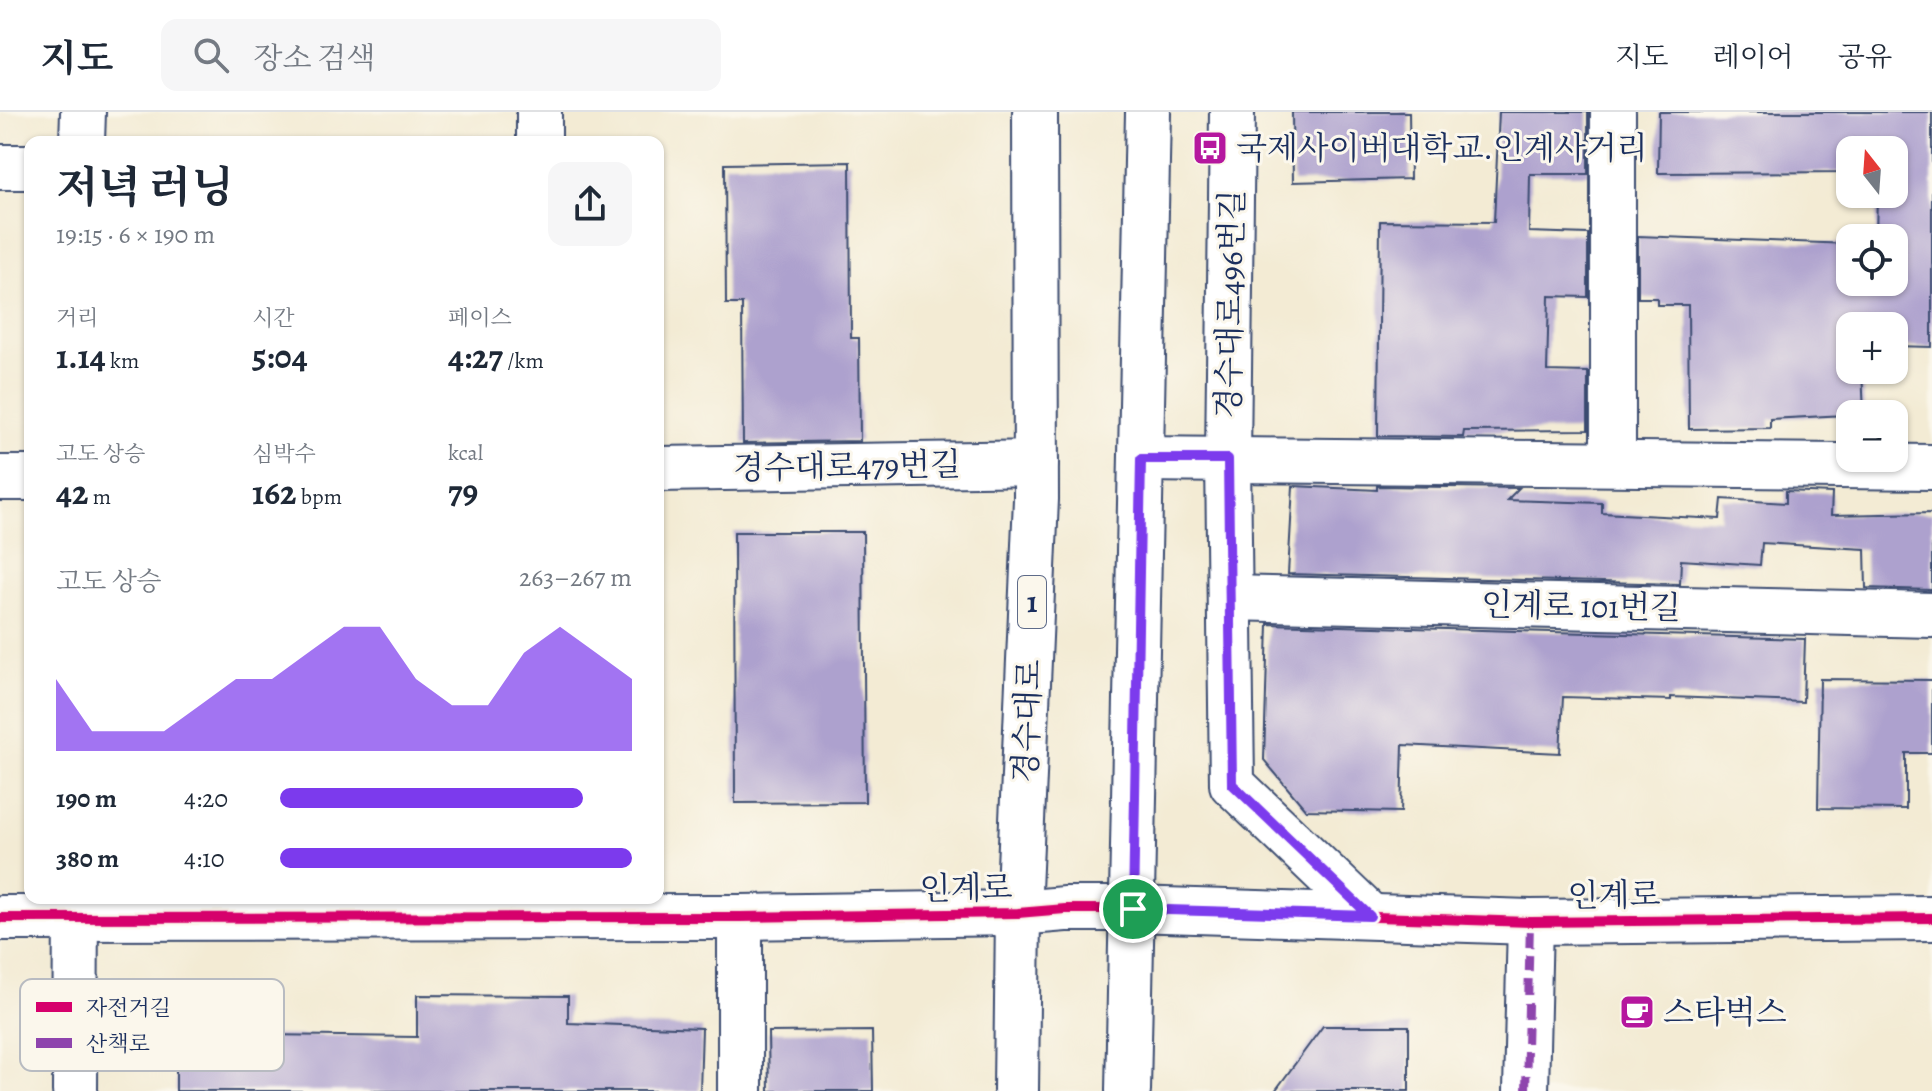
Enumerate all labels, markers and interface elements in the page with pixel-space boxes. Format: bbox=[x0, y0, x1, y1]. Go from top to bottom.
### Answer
search box bbox=[161, 19, 721, 91]
text: 지도 bbox=[40, 32, 113, 84]
icon: search bbox=[189, 33, 233, 77]
text: 장소 검색 bbox=[253, 38, 375, 78]
text: 지도 bbox=[1615, 38, 1669, 76]
text: 레이어 bbox=[1713, 38, 1794, 76]
text: 공유 bbox=[1838, 38, 1892, 76]
place label: 국제사이버대학교.인계사거리 bbox=[1236, 126, 1648, 170]
bus stop icon: 국제사이버대학교.인계사거리 bbox=[1191, 129, 1229, 167]
north arrow bbox=[1836, 136, 1908, 208]
map controls bbox=[1836, 136, 1908, 472]
text: 저녁 러닝 bbox=[56, 157, 234, 217]
button: share bbox=[548, 162, 632, 246]
street label: 경수대로496번길 bbox=[1206, 189, 1254, 419]
text: 19:15 · 6 × 190 m bbox=[56, 217, 215, 252]
button: locate bbox=[1836, 224, 1908, 296]
text: 거리 bbox=[56, 303, 99, 333]
text: 시간 bbox=[252, 303, 295, 333]
text: 페이스 bbox=[448, 303, 512, 333]
button: + bbox=[1836, 312, 1908, 384]
text: 1.14 bbox=[56, 333, 106, 380]
text: 5:04 bbox=[252, 333, 308, 380]
text: 4:27 bbox=[448, 333, 503, 380]
text: km bbox=[106, 346, 139, 376]
text: /km bbox=[503, 346, 544, 376]
button: − bbox=[1836, 400, 1908, 472]
text: kcal bbox=[448, 438, 483, 468]
text: 고도 상승 bbox=[56, 439, 145, 469]
text: 심박수 bbox=[252, 439, 316, 469]
street label: 경수대로479번길 bbox=[733, 442, 961, 490]
text: 79 bbox=[448, 468, 478, 515]
text: 42 bbox=[56, 469, 88, 516]
text: 162 bbox=[252, 469, 296, 516]
text: m bbox=[88, 482, 111, 512]
text: bpm bbox=[296, 482, 342, 512]
text: 263–267 m bbox=[519, 560, 632, 595]
text: 고도 상승 bbox=[56, 564, 162, 599]
road number: 1 bbox=[1018, 576, 1046, 628]
street label: 인계로 101번길 bbox=[1481, 582, 1681, 630]
street label: 경수대로 bbox=[1003, 658, 1051, 784]
text: 190 m bbox=[56, 781, 117, 816]
text: 4:20 bbox=[184, 781, 228, 816]
text: 380 m bbox=[56, 841, 119, 876]
text: 4:10 bbox=[184, 841, 225, 876]
street label: 인계로 bbox=[919, 865, 1013, 911]
street label: 인계로 bbox=[1567, 872, 1661, 918]
pin bbox=[1099, 875, 1167, 943]
icon: arrive bbox=[1111, 887, 1155, 931]
legend bbox=[20, 979, 284, 1071]
place label: 스타벅스 bbox=[1663, 990, 1787, 1034]
text: 자전거길 bbox=[86, 993, 171, 1023]
cafe icon: 스타벅스 bbox=[1618, 993, 1656, 1031]
text: 산책로 bbox=[86, 1029, 150, 1059]

